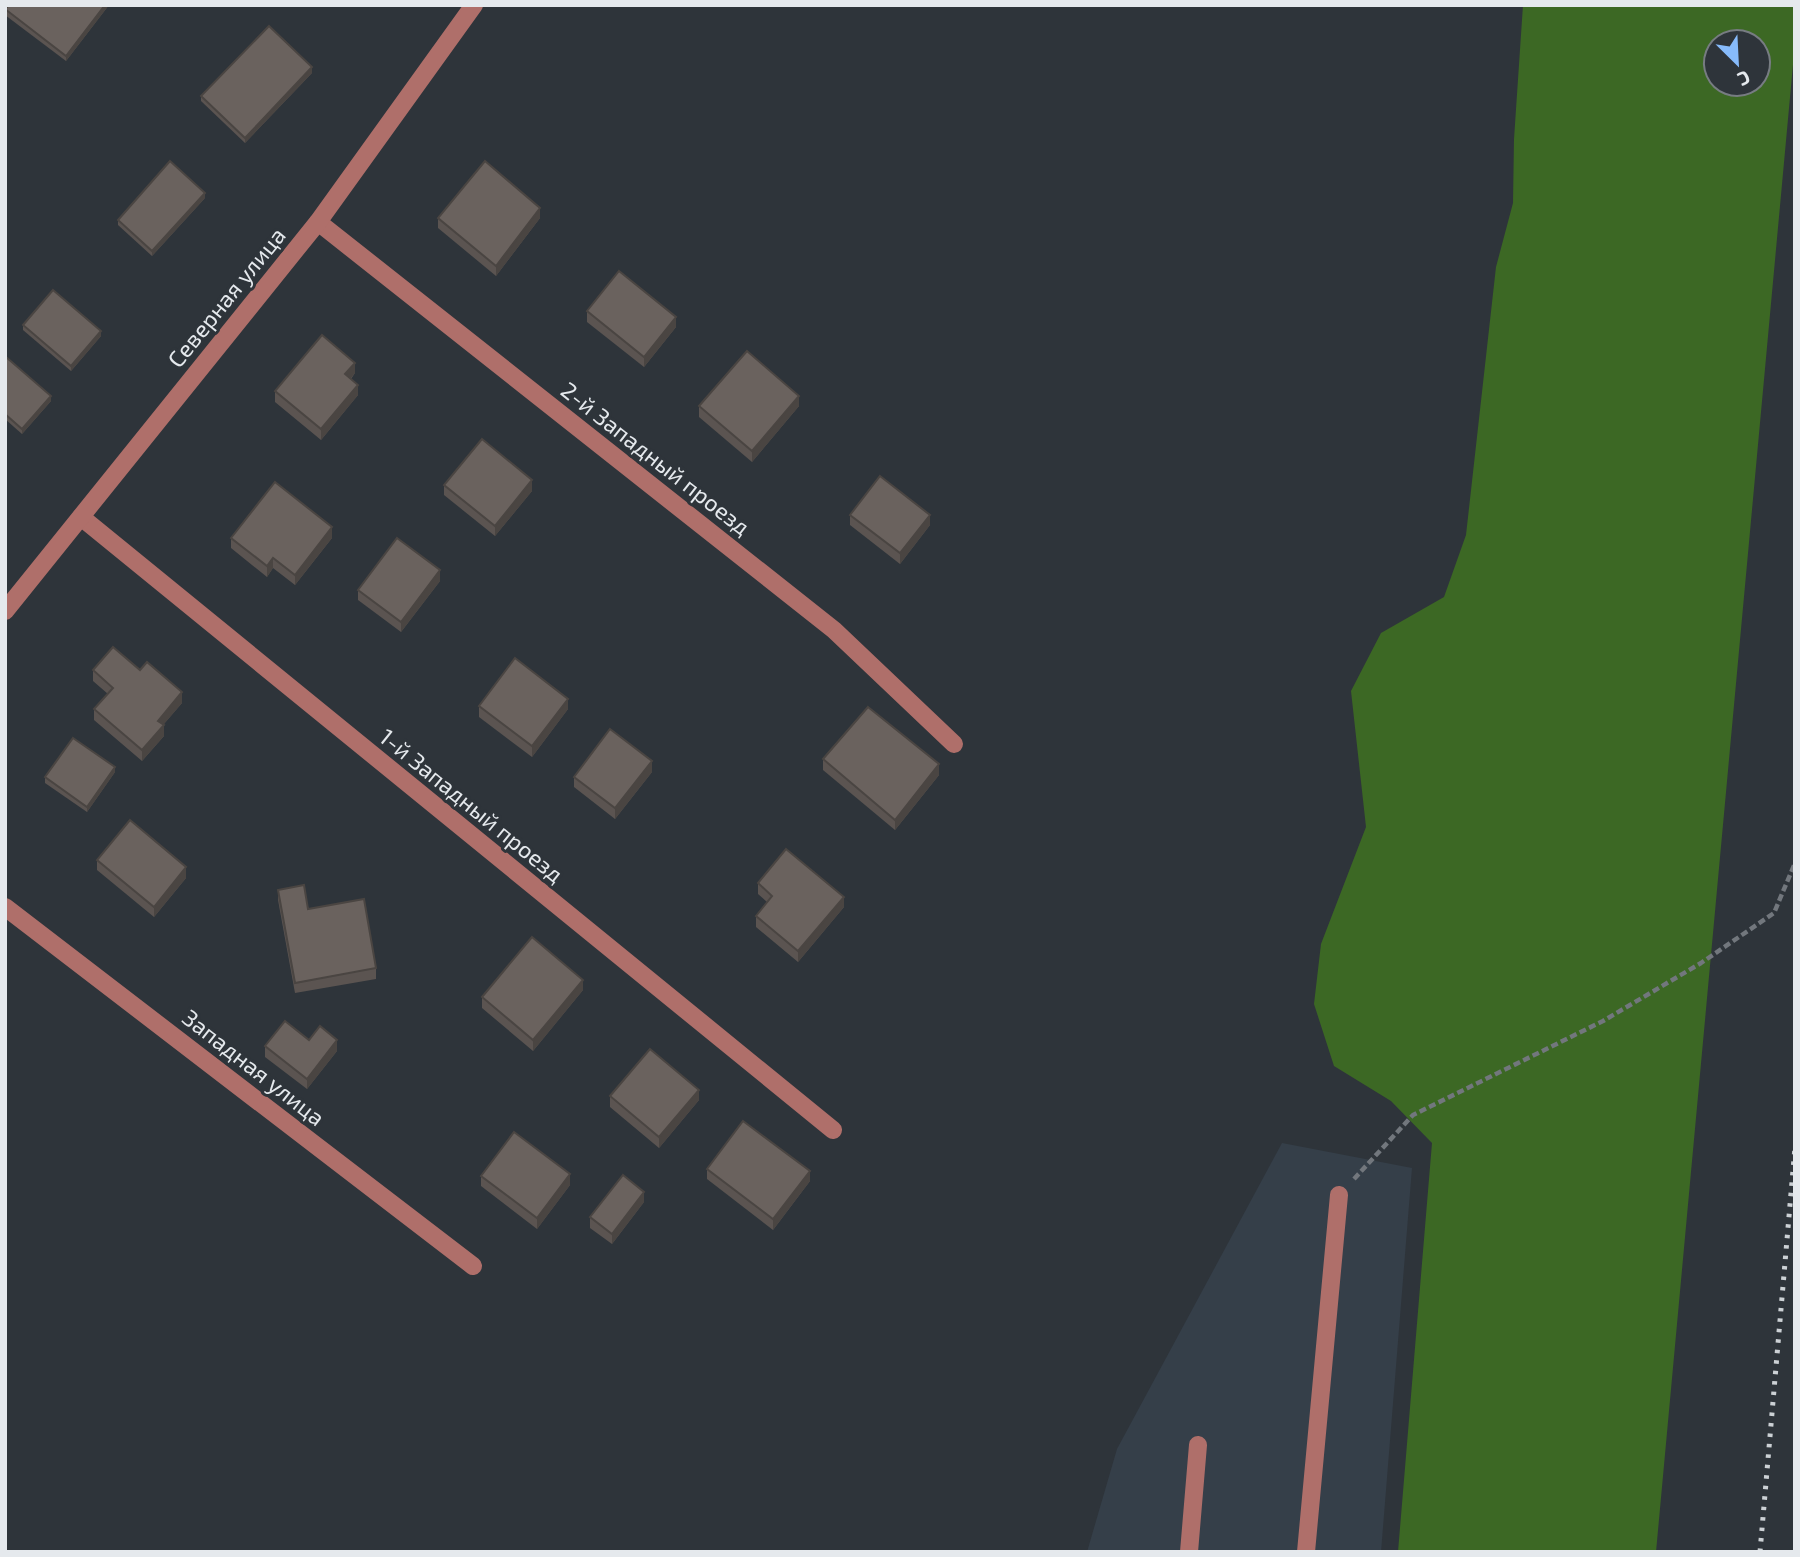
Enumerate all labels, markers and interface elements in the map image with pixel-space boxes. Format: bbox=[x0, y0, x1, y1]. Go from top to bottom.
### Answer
north arrow bbox=[1702, 28, 1772, 98]
text: С bbox=[1734, 66, 1754, 92]
street label: Северная улица bbox=[161, 221, 292, 373]
street label: 2-й Западный проезд bbox=[556, 375, 756, 541]
street label: 1-й Западный проезд bbox=[374, 722, 570, 888]
street label: Западная улица bbox=[177, 1003, 331, 1132]

